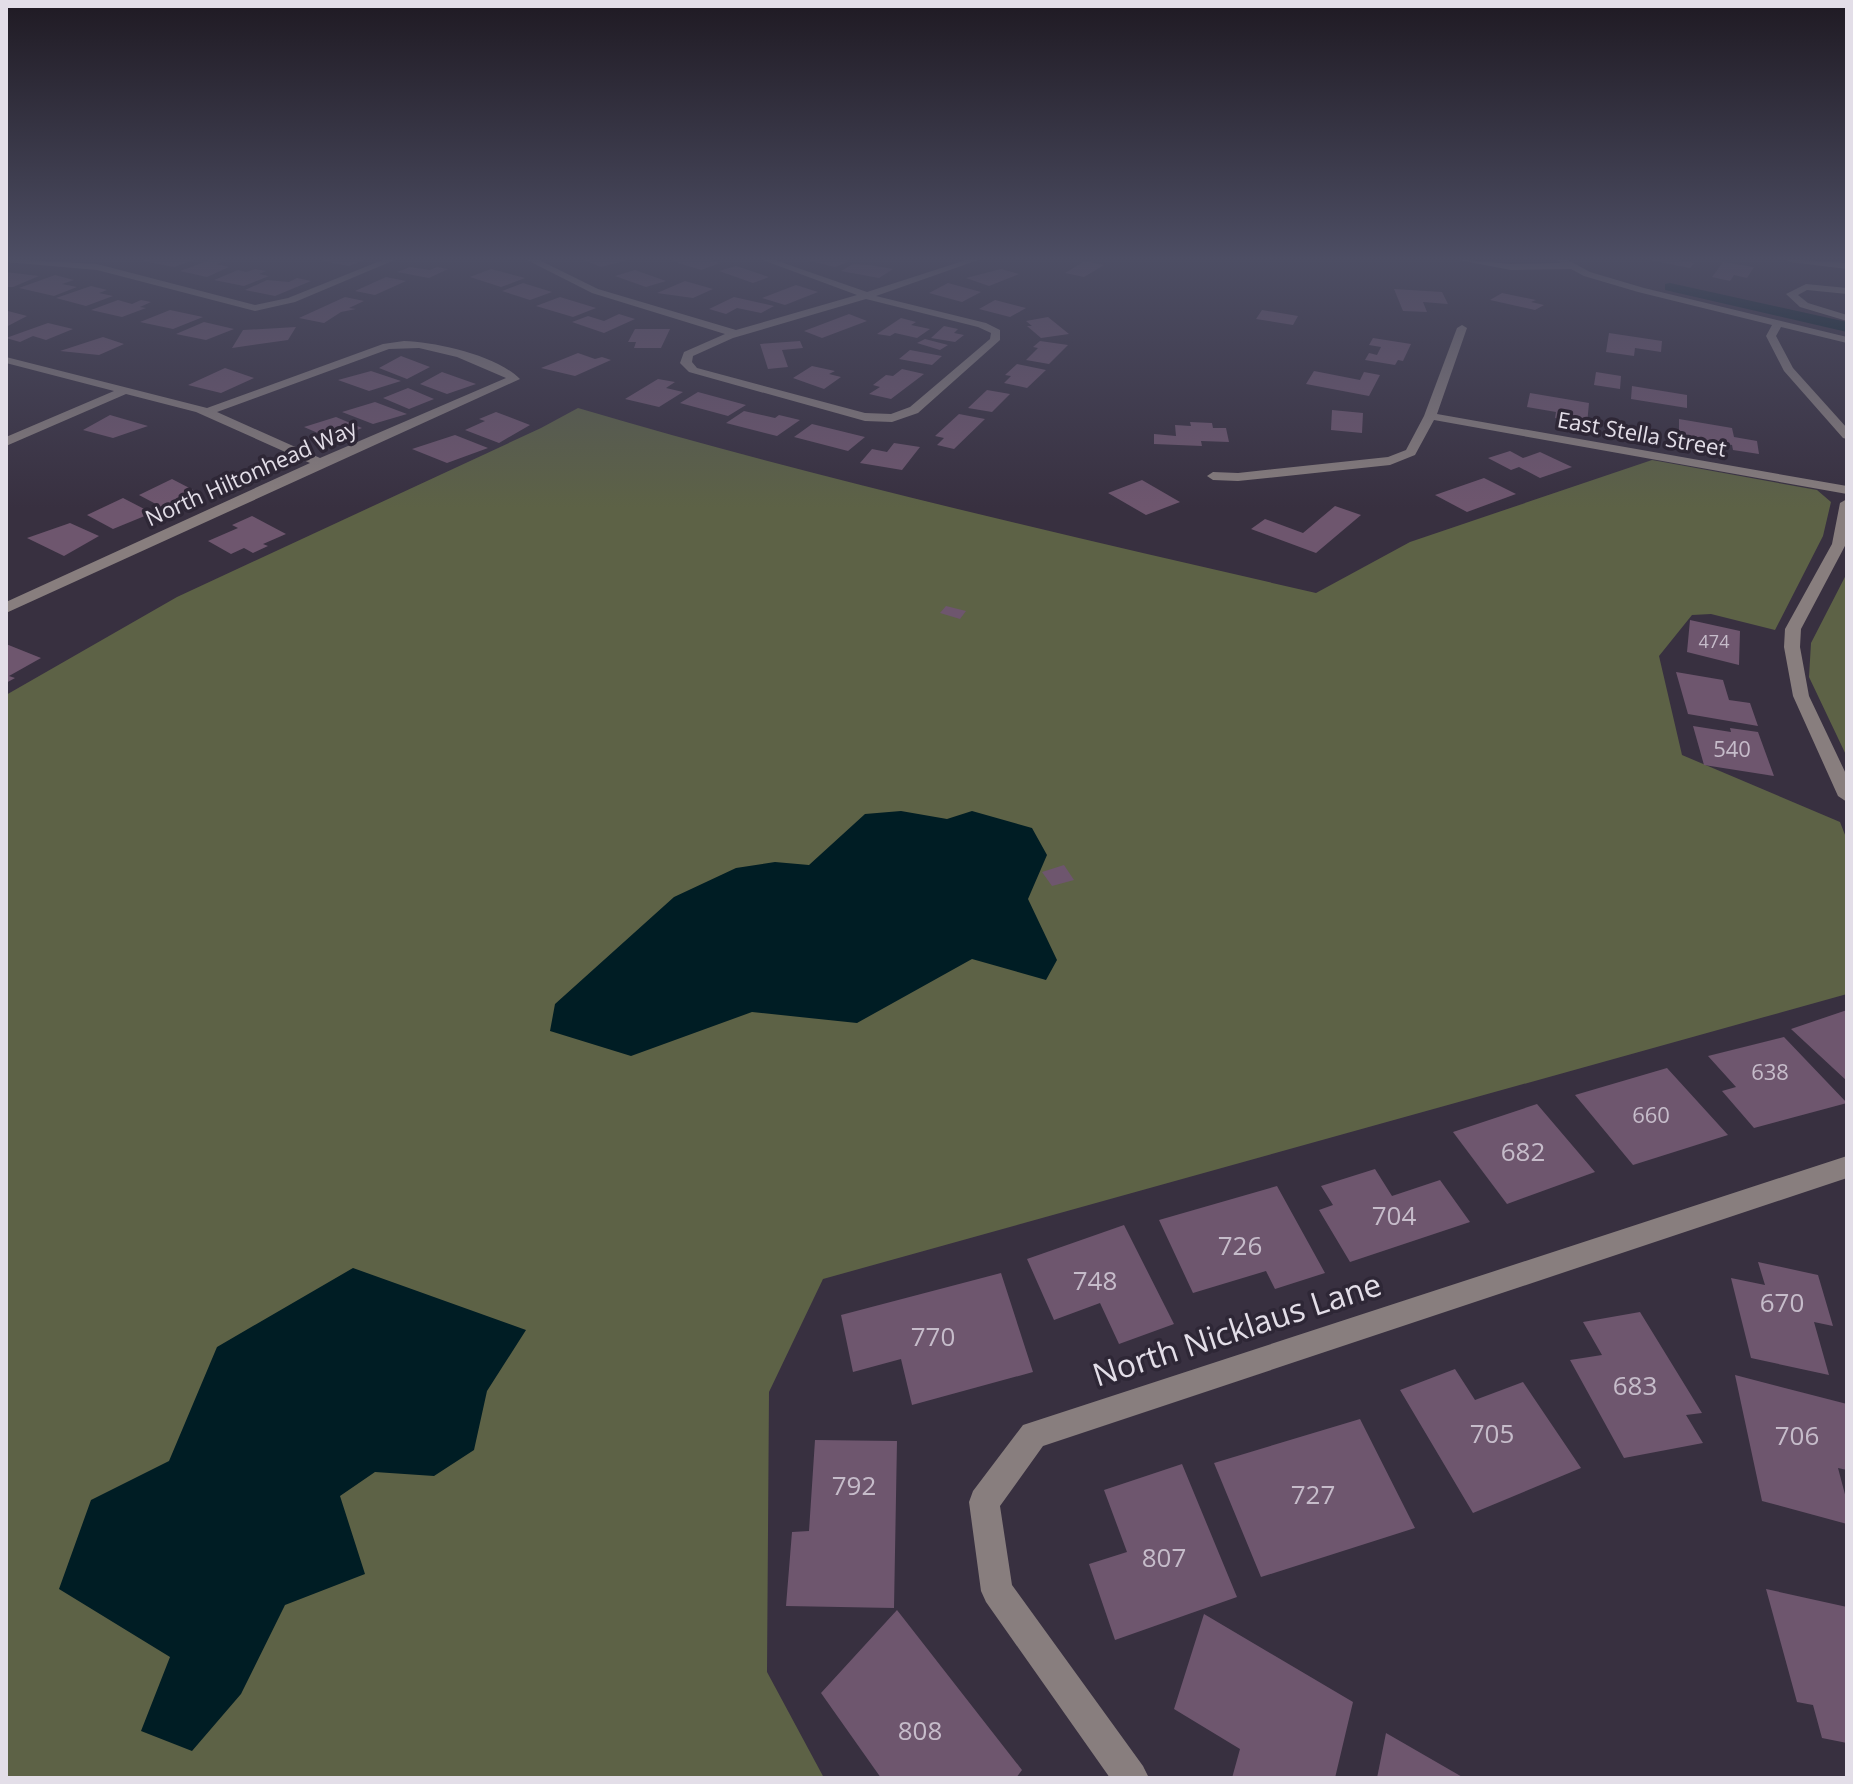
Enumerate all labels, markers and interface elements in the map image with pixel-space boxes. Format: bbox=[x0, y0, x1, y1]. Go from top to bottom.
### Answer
street label: East Stella Street bbox=[1555, 403, 1729, 463]
street label: North Hiltonhead Way bbox=[140, 412, 362, 532]
house number: 474 bbox=[1699, 629, 1729, 653]
house number: 540 bbox=[1713, 733, 1751, 763]
house number: 638 bbox=[1751, 1056, 1789, 1086]
house number: 660 bbox=[1632, 1099, 1670, 1129]
house number: 682 bbox=[1501, 1133, 1545, 1169]
house number: 704 bbox=[1372, 1197, 1416, 1233]
house number: 726 bbox=[1218, 1227, 1262, 1263]
house number: 748 bbox=[1073, 1262, 1117, 1298]
street label: North Nicklaus Lane bbox=[1087, 1262, 1386, 1396]
house number: 670 bbox=[1760, 1284, 1804, 1320]
house number: 770 bbox=[911, 1318, 955, 1354]
house number: 683 bbox=[1613, 1367, 1657, 1403]
house number: 705 bbox=[1470, 1415, 1514, 1451]
house number: 706 bbox=[1775, 1417, 1819, 1453]
house number: 792 bbox=[832, 1467, 876, 1503]
house number: 727 bbox=[1291, 1476, 1335, 1512]
house number: 807 bbox=[1142, 1539, 1186, 1575]
house number: 808 bbox=[898, 1712, 942, 1748]

